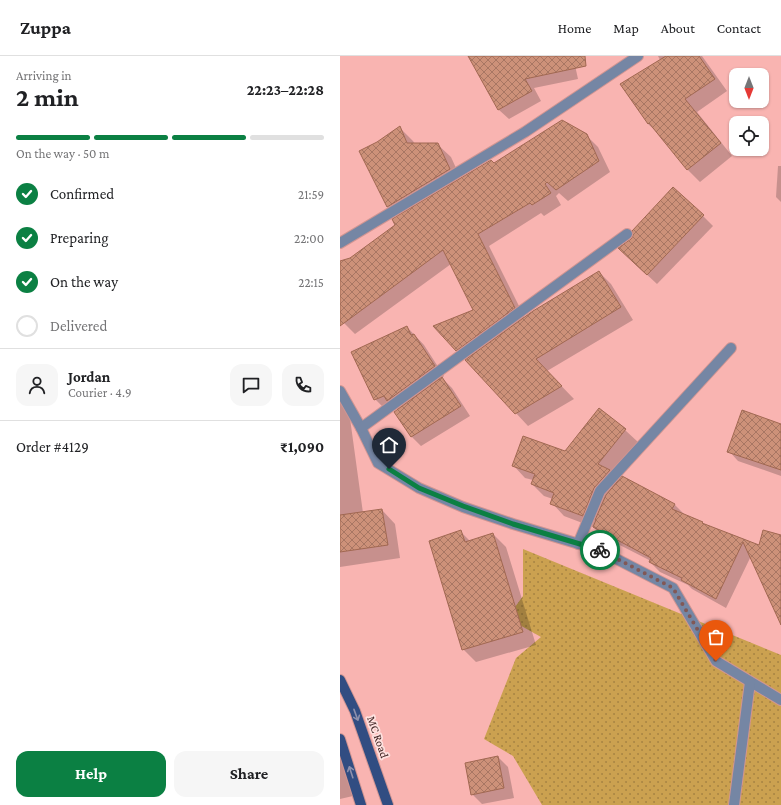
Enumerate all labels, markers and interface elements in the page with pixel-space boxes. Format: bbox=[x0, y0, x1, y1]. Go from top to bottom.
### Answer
text: Zuppa bbox=[20, 17, 71, 38]
text: Home bbox=[558, 20, 591, 36]
text: Map bbox=[613, 20, 639, 36]
text: About bbox=[661, 20, 695, 36]
text: Contact bbox=[717, 20, 761, 36]
text: Arriving in bbox=[16, 68, 72, 83]
north arrow bbox=[729, 68, 769, 108]
map controls bbox=[729, 68, 769, 156]
text: 22:23–22:28 bbox=[247, 82, 324, 98]
text: 2 min bbox=[16, 83, 79, 112]
button: locate bbox=[729, 116, 769, 156]
text: On the way · 50 m bbox=[16, 146, 109, 161]
icon: check bbox=[16, 183, 38, 205]
text: Confirmed bbox=[50, 186, 114, 202]
text: 21:59 bbox=[298, 187, 324, 202]
icon: check bbox=[16, 227, 38, 249]
text: Preparing bbox=[50, 230, 109, 246]
text: 22:00 bbox=[294, 231, 324, 246]
icon: check bbox=[16, 271, 38, 293]
text: On the way bbox=[50, 274, 118, 290]
text: 22:15 bbox=[298, 275, 324, 290]
text: Delivered bbox=[50, 318, 107, 334]
button: person bbox=[16, 364, 58, 406]
button: chat bbox=[230, 364, 272, 406]
button: phone bbox=[282, 364, 324, 406]
text: Jordan bbox=[68, 369, 110, 385]
text: Courier · 4.9 bbox=[68, 385, 132, 400]
pin bbox=[372, 428, 406, 469]
icon: home bbox=[378, 434, 400, 456]
text: Order #4129 bbox=[16, 439, 89, 455]
text: ₹1,090 bbox=[280, 439, 324, 455]
courier bbox=[580, 530, 620, 570]
icon: bike bbox=[589, 539, 611, 561]
pin bbox=[699, 620, 733, 661]
icon: bag bbox=[705, 626, 727, 648]
one-way arrow bbox=[353, 709, 361, 721]
street label: MC Road bbox=[364, 714, 392, 761]
button: Help bbox=[16, 751, 166, 797]
button: Share bbox=[174, 751, 324, 797]
one-way arrow bbox=[347, 766, 354, 779]

